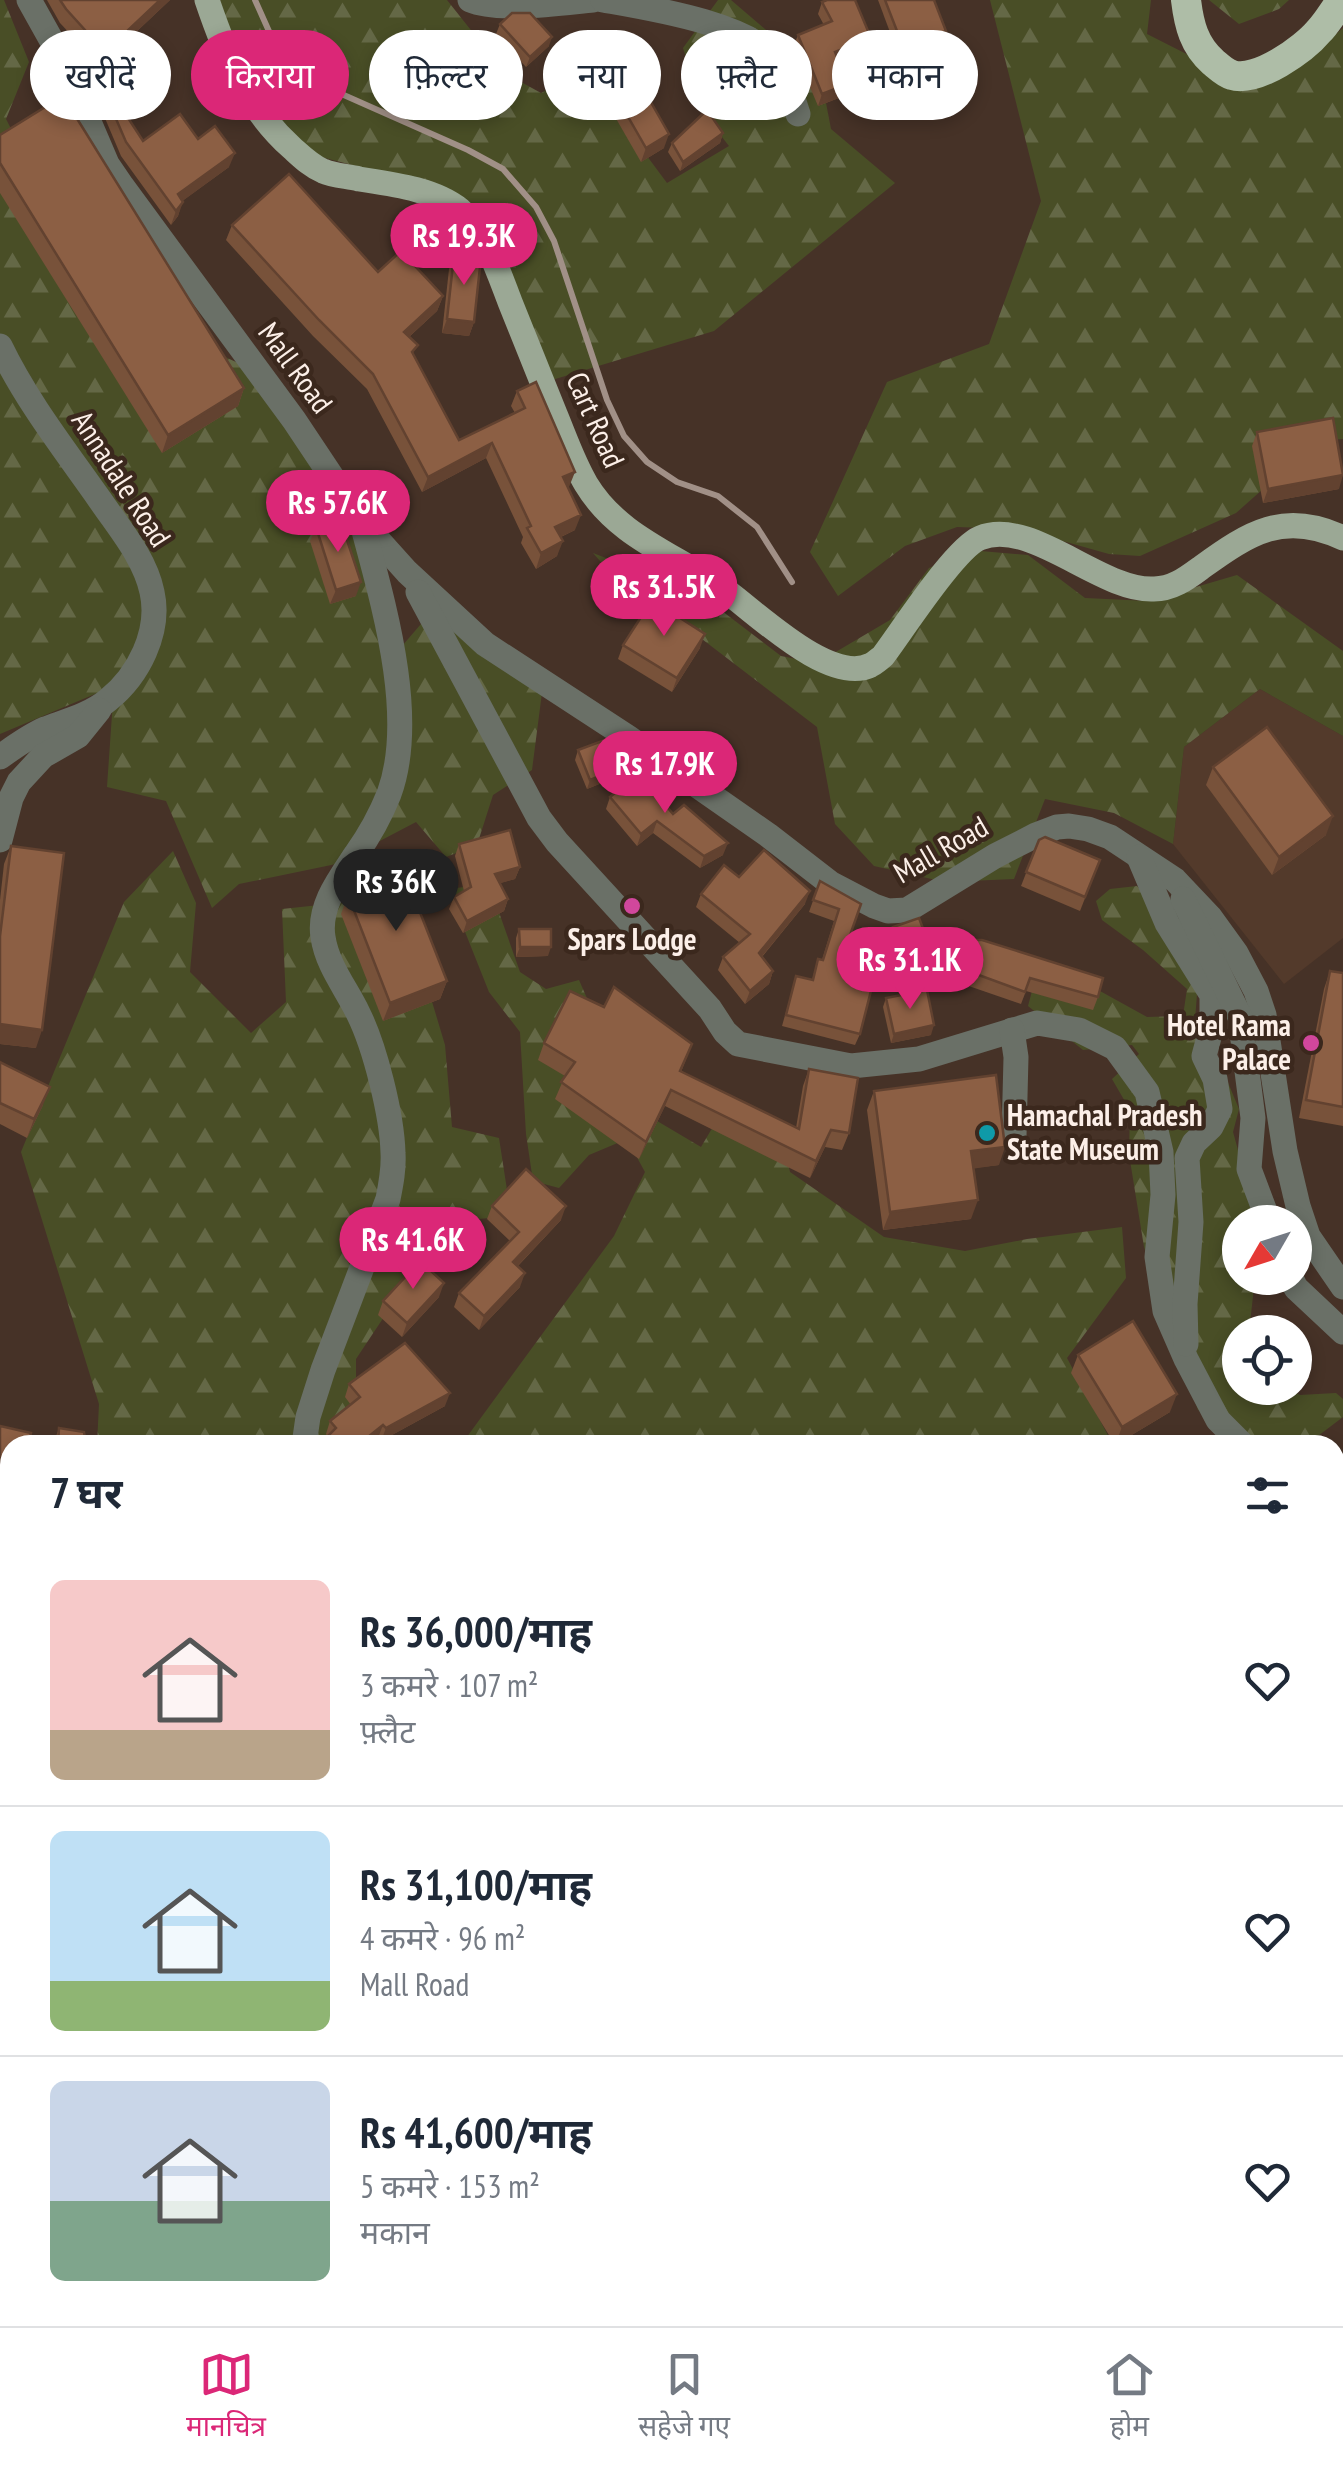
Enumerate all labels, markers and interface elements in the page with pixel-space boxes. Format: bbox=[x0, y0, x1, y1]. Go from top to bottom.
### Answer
chip: खरीदें bbox=[30, 30, 171, 120]
chip: किराया bbox=[191, 30, 349, 120]
chip: फ़िल्टर bbox=[369, 30, 523, 120]
chip: नया bbox=[543, 30, 661, 120]
chip: फ़्लैट bbox=[681, 30, 812, 120]
chip: मकान bbox=[832, 30, 978, 120]
pin: Rs 19.3K bbox=[361, 203, 567, 288]
text: Rs 19.3K bbox=[412, 214, 516, 256]
street label: Mall Road bbox=[250, 314, 342, 420]
street label: Cart Road bbox=[558, 366, 635, 473]
street label: Annadale Road bbox=[64, 403, 181, 554]
pin: Rs 57.6K bbox=[235, 470, 441, 555]
text: Rs 57.6K bbox=[288, 481, 388, 523]
pin: Rs 31.5K bbox=[561, 554, 767, 639]
text: Rs 31.5K bbox=[612, 565, 716, 607]
pin: Rs 17.9K bbox=[562, 731, 768, 816]
text: Rs 17.9K bbox=[615, 742, 715, 784]
street label: Mall Road bbox=[886, 806, 994, 891]
pin: Rs 36K bbox=[315, 849, 477, 934]
text: Rs 36K bbox=[355, 860, 437, 902]
marker: Spars Lodge bbox=[621, 895, 643, 917]
place label: Spars Lodge bbox=[567, 919, 697, 958]
pin: Rs 31.1K bbox=[807, 927, 1013, 1012]
text: Rs 31.1K bbox=[858, 938, 962, 980]
place label: Hotel Rama Palace bbox=[1167, 1005, 1291, 1078]
marker: Hotel Rama Palace bbox=[1300, 1032, 1322, 1054]
place label: Hamachal Pradesh State Museum bbox=[1007, 1095, 1202, 1168]
marker: Hamachal Pradesh State Museum bbox=[976, 1122, 998, 1144]
north arrow bbox=[1222, 1205, 1312, 1295]
map controls bbox=[1222, 1205, 1312, 1405]
pin: Rs 41.6K bbox=[310, 1207, 516, 1292]
text: Rs 41.6K bbox=[361, 1218, 465, 1260]
button: locate bbox=[1222, 1315, 1312, 1405]
text: 7 घर bbox=[50, 1465, 123, 1520]
icon: filters bbox=[1240, 1468, 1295, 1523]
text: Rs 36,000/माह bbox=[360, 1604, 592, 1659]
icon: home bbox=[130, 1620, 250, 1740]
icon: heart bbox=[1240, 1653, 1295, 1708]
text: 3 कमरे · 107 m² bbox=[360, 1664, 538, 1706]
text: फ़्लैट bbox=[360, 1710, 415, 1752]
text: Rs 31,100/माह bbox=[360, 1857, 592, 1912]
icon: home bbox=[130, 1871, 250, 1991]
icon: heart bbox=[1240, 1904, 1295, 1959]
text: 4 कमरे · 96 m² bbox=[360, 1917, 525, 1959]
text: Mall Road bbox=[360, 1963, 469, 2005]
text: Rs 41,600/माह bbox=[360, 2105, 592, 2160]
icon: home bbox=[130, 2121, 250, 2241]
icon: heart bbox=[1240, 2154, 1295, 2209]
text: 5 कमरे · 153 m² bbox=[360, 2165, 540, 2207]
text: मकान bbox=[360, 2211, 430, 2253]
tab: मानचित्र bbox=[186, 2347, 266, 2447]
tab: सहेजे गए bbox=[638, 2347, 730, 2447]
tab: होम bbox=[1102, 2347, 1157, 2447]

